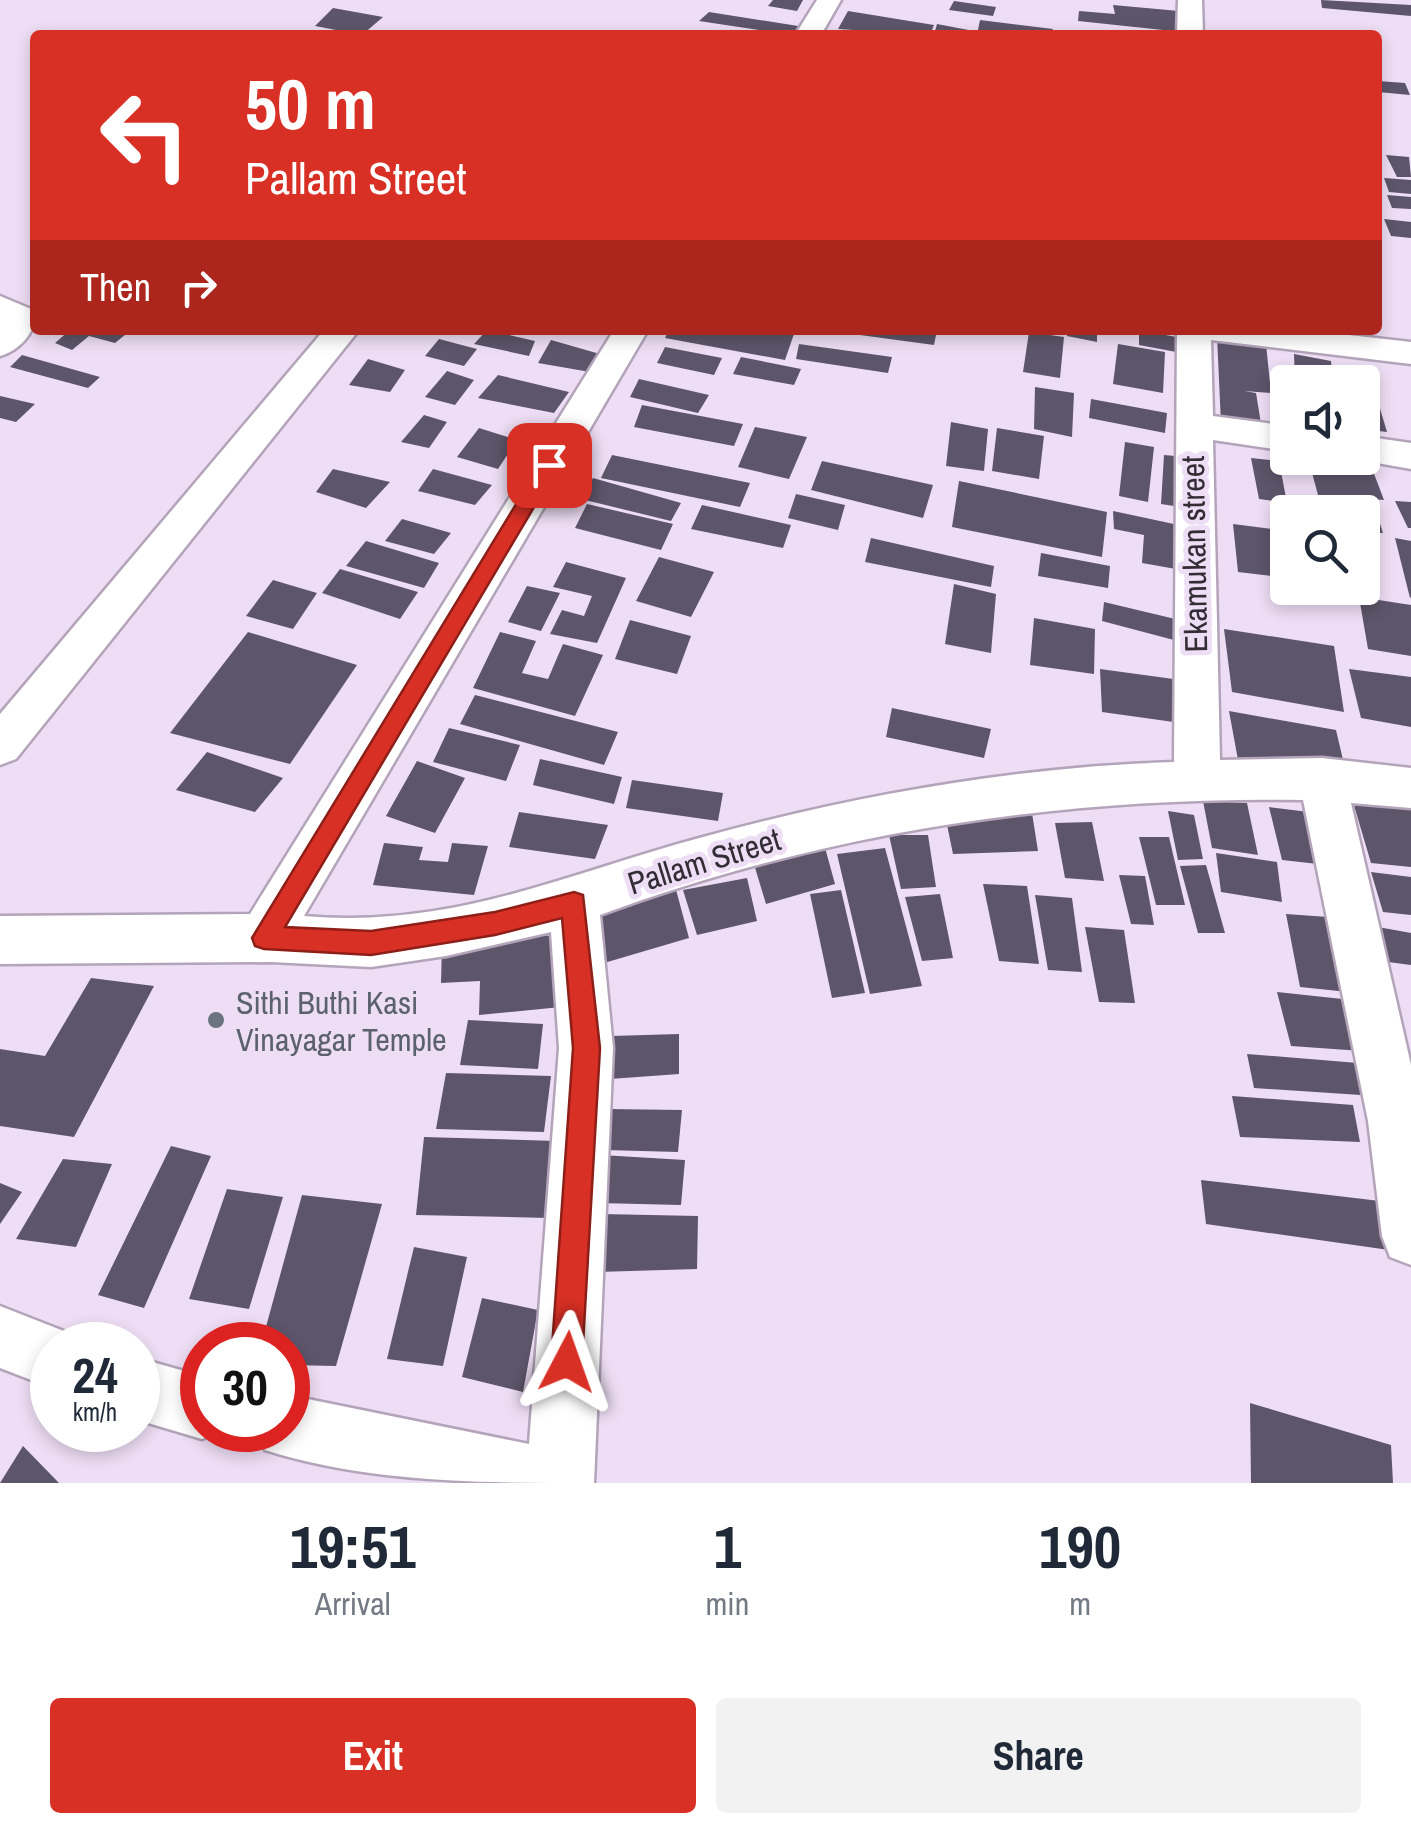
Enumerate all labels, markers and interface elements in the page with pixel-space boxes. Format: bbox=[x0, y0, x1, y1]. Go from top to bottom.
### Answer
text: 50 m bbox=[245, 57, 376, 151]
icon: left bbox=[80, 70, 210, 200]
text: Pallam Street bbox=[245, 147, 467, 208]
icon: right bbox=[171, 260, 226, 315]
text: Then bbox=[80, 262, 151, 313]
map controls bbox=[1270, 365, 1380, 605]
button: sound bbox=[1270, 365, 1380, 475]
pin bbox=[507, 423, 592, 508]
icon: arrive bbox=[522, 438, 577, 493]
street label: Ekamukan street bbox=[1171, 455, 1217, 653]
button: search bbox=[1270, 495, 1380, 605]
street label: Pallam Street bbox=[622, 817, 786, 905]
place label: Sithi Buthi Kasi Vinayagar Temple bbox=[236, 981, 447, 1061]
marker: Sithi Buthi Kasi Vinayagar Temple bbox=[205, 1009, 227, 1031]
position arrow bbox=[515, 1310, 619, 1414]
speed limit sign: 30 bbox=[180, 1322, 310, 1452]
text: 24 bbox=[72, 1341, 118, 1409]
text: km/h bbox=[73, 1395, 117, 1429]
text: 19:51 bbox=[290, 1506, 416, 1587]
text: 1 bbox=[714, 1506, 741, 1587]
text: 190 bbox=[1039, 1506, 1121, 1587]
text: Arrival bbox=[315, 1582, 391, 1625]
text: min bbox=[705, 1582, 749, 1625]
text: m bbox=[1069, 1582, 1091, 1625]
button: Exit bbox=[50, 1698, 696, 1813]
button: Share bbox=[716, 1698, 1361, 1813]

